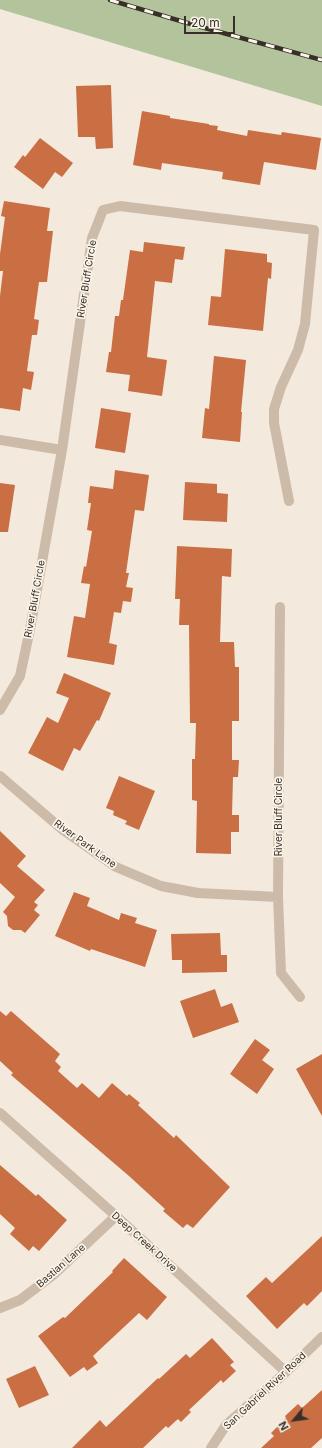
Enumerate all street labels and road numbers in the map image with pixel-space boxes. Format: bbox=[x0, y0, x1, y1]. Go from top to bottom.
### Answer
street label: River Bluff Circle bbox=[75, 239, 99, 319]
street label: River Bluff Circle bbox=[22, 559, 48, 639]
street label: River Bluff Circle bbox=[273, 778, 285, 856]
street label: River Park Lane bbox=[52, 817, 118, 871]
street label: Deep Creek Drive bbox=[109, 1210, 179, 1274]
street label: Bastian Lane bbox=[34, 1242, 88, 1290]
street label: San Gabriel River Road bbox=[221, 1350, 309, 1432]

